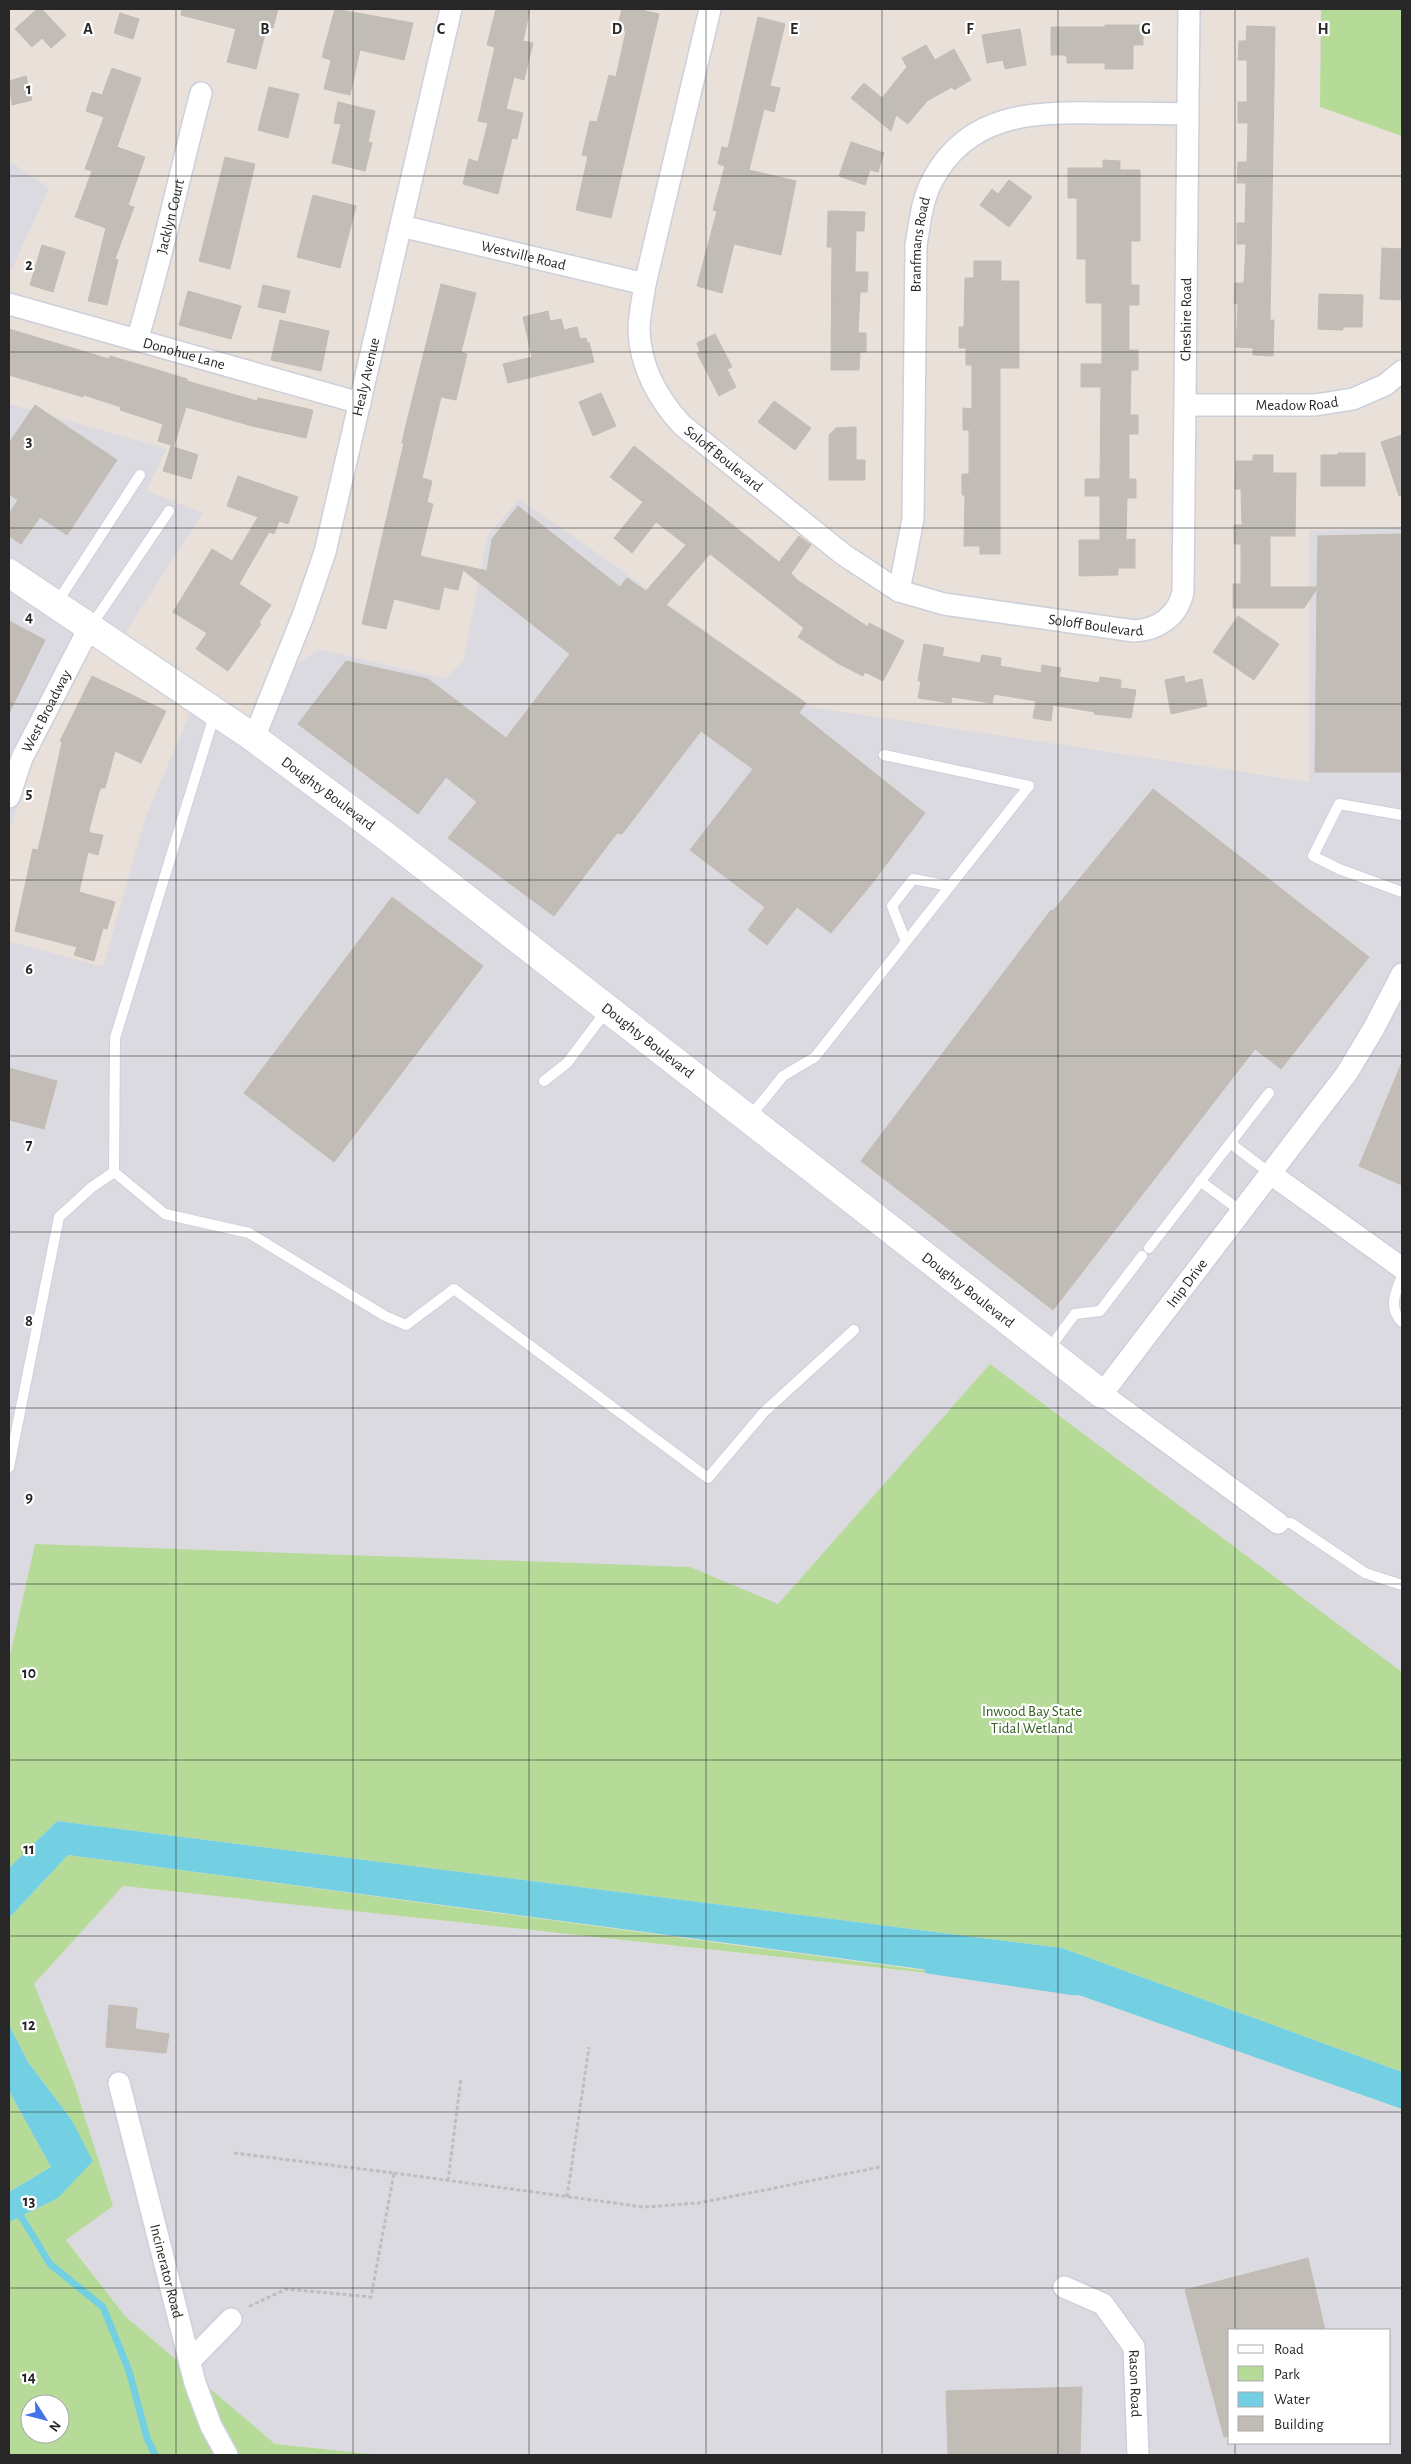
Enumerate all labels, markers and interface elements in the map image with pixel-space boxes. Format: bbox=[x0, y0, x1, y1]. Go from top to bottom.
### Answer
text: A bbox=[83, 21, 93, 37]
text: B bbox=[260, 21, 270, 37]
text: C bbox=[437, 21, 446, 37]
text: D bbox=[612, 21, 623, 37]
text: E bbox=[790, 21, 798, 37]
text: F bbox=[966, 21, 974, 37]
text: G bbox=[1141, 21, 1151, 37]
text: H bbox=[1317, 21, 1329, 37]
text: 1 bbox=[26, 81, 32, 97]
street label: Jacklyn Court bbox=[154, 178, 187, 255]
street label: Branfmans Road bbox=[908, 195, 933, 292]
street label: Westville Road bbox=[480, 238, 568, 273]
text: 2 bbox=[25, 257, 33, 273]
street label: Cheshire Road bbox=[1178, 277, 1194, 361]
street label: Donohue Lane bbox=[141, 335, 227, 373]
street label: Healy Avenue bbox=[350, 336, 383, 418]
street label: Meadow Road bbox=[1256, 394, 1340, 413]
street label: Soloff Boulevard bbox=[681, 423, 766, 495]
text: 3 bbox=[26, 433, 33, 449]
text: 4 bbox=[25, 609, 33, 625]
street label: Soloff Boulevard bbox=[1047, 612, 1144, 639]
street label: West Broadway bbox=[19, 667, 74, 755]
street label: Doughty Boulevard bbox=[278, 754, 378, 833]
text: 5 bbox=[26, 785, 33, 801]
text: 6 bbox=[25, 961, 33, 977]
street label: Doughty Boulevard bbox=[599, 1000, 697, 1081]
text: 7 bbox=[26, 1137, 33, 1153]
street label: Doughty Boulevard bbox=[919, 1250, 1017, 1331]
street label: Inip Drive bbox=[1164, 1256, 1210, 1310]
text: 8 bbox=[25, 1313, 33, 1329]
text: 9 bbox=[25, 1489, 33, 1505]
text: 10 bbox=[22, 1665, 36, 1681]
park label: Inwood Bay State Tidal Wetland bbox=[982, 1704, 1082, 1736]
text: 11 bbox=[23, 1841, 35, 1857]
text: 12 bbox=[22, 2017, 36, 2033]
text: 13 bbox=[23, 2193, 35, 2209]
street label: Incinerator Road bbox=[147, 2223, 185, 2320]
legend bbox=[1228, 2329, 1391, 2444]
text: Road bbox=[1274, 2342, 1304, 2357]
street label: Rason Road bbox=[1126, 2349, 1144, 2418]
text: Park bbox=[1274, 2367, 1300, 2382]
text: 14 bbox=[22, 2369, 36, 2385]
text: Water bbox=[1274, 2392, 1310, 2407]
north arrow bbox=[20, 2394, 70, 2444]
text: Building bbox=[1274, 2417, 1324, 2432]
text: N bbox=[46, 2418, 63, 2434]

